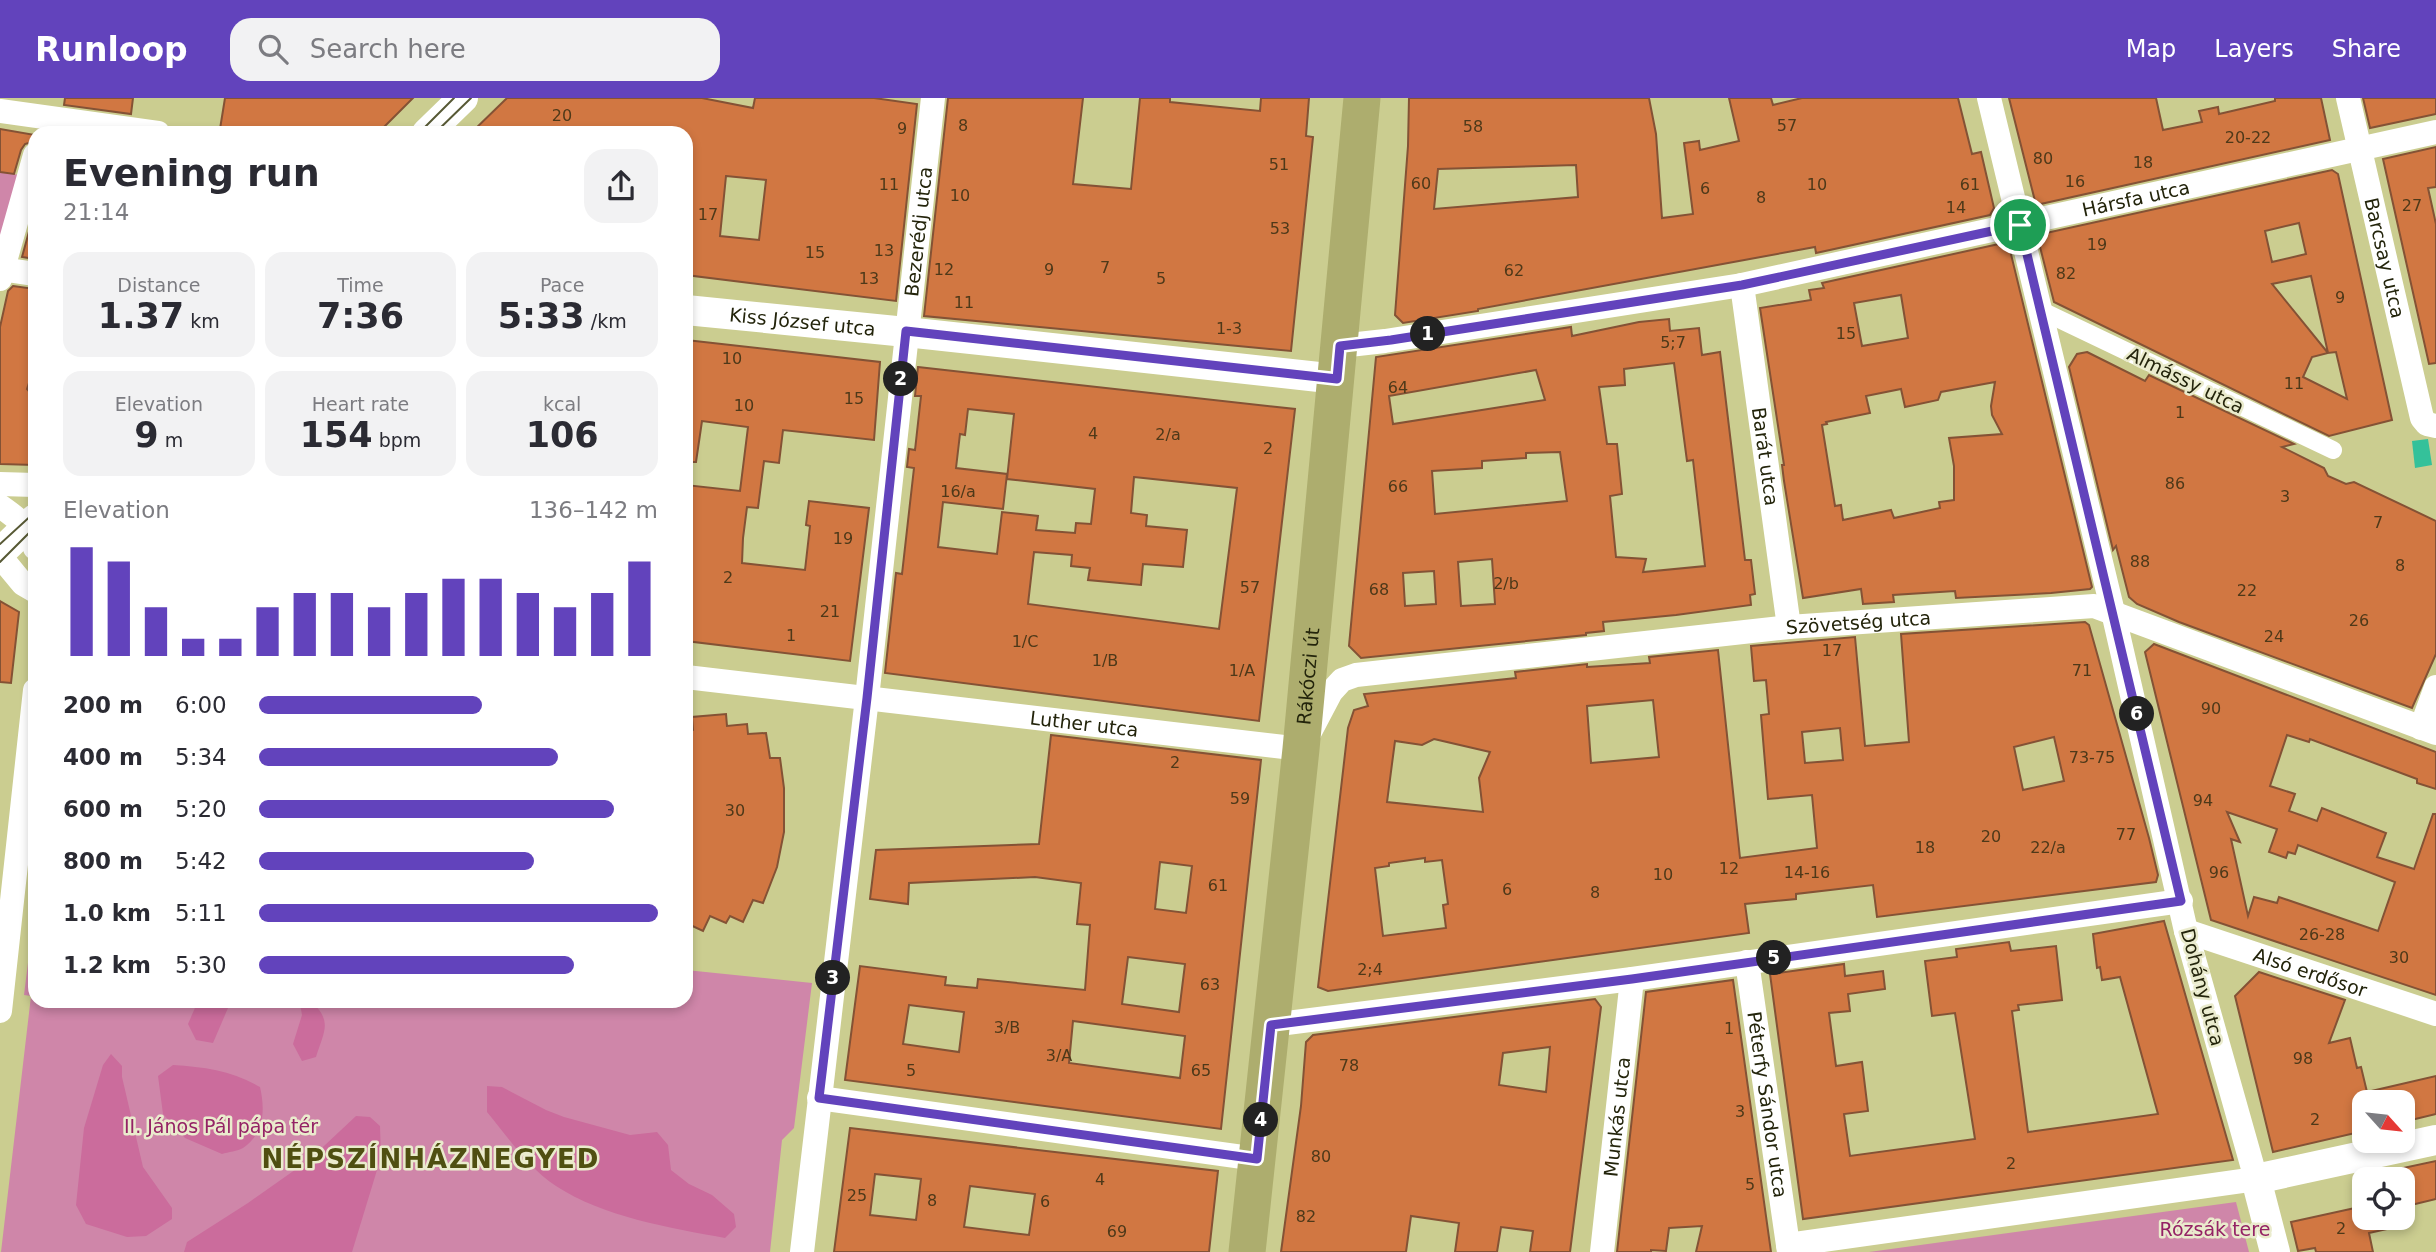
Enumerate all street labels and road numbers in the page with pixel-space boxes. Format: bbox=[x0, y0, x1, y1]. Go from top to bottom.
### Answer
street label: Bezerédj utca bbox=[900, 166, 936, 298]
street label: Hársfa utca bbox=[2080, 176, 2192, 221]
street label: Barcsay utca bbox=[2360, 195, 2410, 320]
street label: Kiss József utca bbox=[728, 303, 877, 340]
street label: Almássy utca bbox=[2124, 342, 2248, 418]
street label: Barát utca bbox=[1748, 406, 1783, 507]
street label: Szövetség utca bbox=[1785, 606, 1932, 638]
street label: Rákóczi út bbox=[1292, 627, 1323, 726]
street label: Luther utca bbox=[1029, 706, 1140, 741]
street label: Dohány utca bbox=[2177, 926, 2229, 1048]
street label: Alsó erdősor bbox=[2251, 943, 2370, 1001]
street label: Péterfy Sándor utca bbox=[1743, 1010, 1792, 1199]
street label: Munkás utca bbox=[1599, 1056, 1634, 1178]

